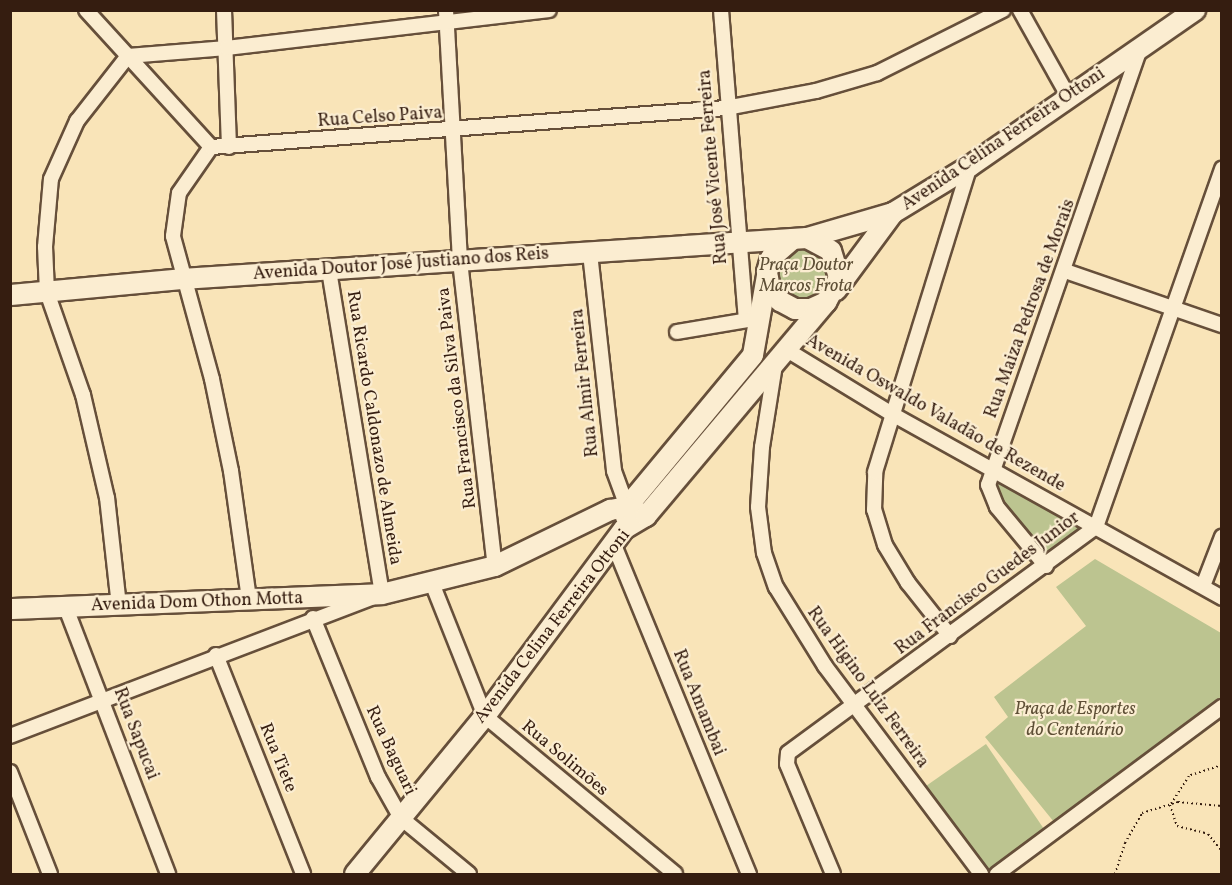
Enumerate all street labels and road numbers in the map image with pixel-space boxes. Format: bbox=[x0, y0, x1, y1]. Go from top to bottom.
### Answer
street label: Avenida Celina Ferreira Ottoni bbox=[898, 64, 1110, 216]
street label: Rua José Vicente Ferreira bbox=[695, 68, 733, 266]
street label: Rua Celso Paiva bbox=[317, 103, 443, 133]
street label: Rua Maiza Pedrosa de Morais bbox=[981, 196, 1081, 422]
street label: Avenida Doutor José Justiano dos Reis bbox=[252, 244, 550, 286]
street label: Rua Francisco da Silva Paiva bbox=[434, 286, 482, 510]
street label: Rua Ricardo Caldonazo de Almeida bbox=[341, 289, 405, 567]
street label: Rua Almir Ferreira bbox=[567, 308, 605, 458]
street label: Avenida Oswaldo Valadão de Rezende bbox=[801, 331, 1069, 497]
street label: Rua Francisco Guedes Junior bbox=[891, 508, 1085, 660]
street label: Avenida Celina Ferreira Ottoni bbox=[470, 525, 636, 729]
street label: Avenida Dom Othon Motta bbox=[91, 589, 303, 617]
street label: Rua Higino Luiz Ferreira bbox=[801, 603, 933, 773]
street label: Rua Amambai bbox=[667, 647, 729, 759]
street label: Rua Sapucai bbox=[108, 685, 162, 783]
street label: Rua Baguari bbox=[360, 703, 420, 799]
street label: Rua Solimões bbox=[516, 716, 612, 802]
street label: Rua Tiete bbox=[253, 720, 301, 796]

